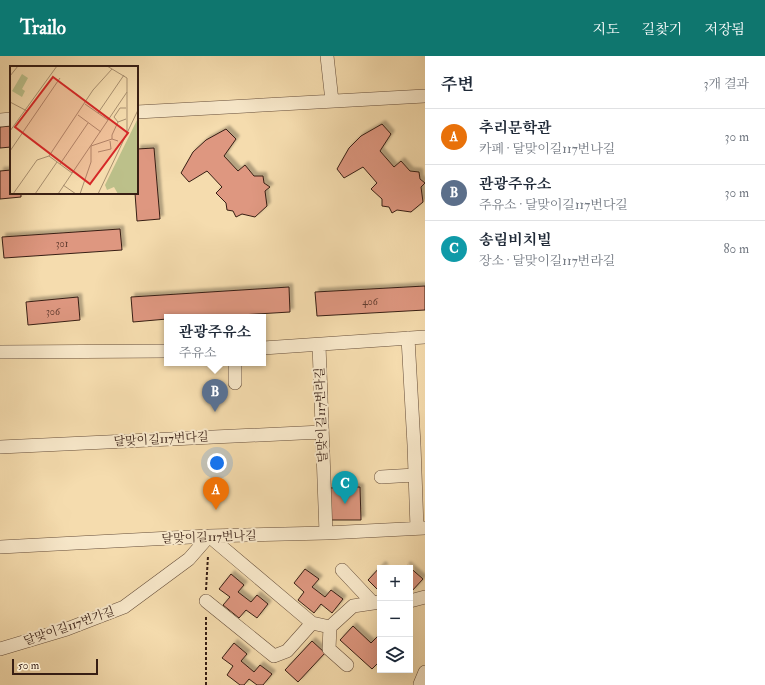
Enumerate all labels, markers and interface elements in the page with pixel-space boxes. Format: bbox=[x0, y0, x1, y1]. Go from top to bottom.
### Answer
text: Trailo bbox=[20, 16, 66, 40]
text: 지도 bbox=[593, 21, 620, 38]
text: 길찾기 bbox=[642, 21, 682, 38]
text: 저장됨 bbox=[704, 21, 745, 38]
inset map bbox=[10, 66, 138, 194]
text: 주변 bbox=[441, 74, 474, 95]
text: 3개 결과 bbox=[704, 76, 749, 92]
text: 추리문학관 bbox=[479, 119, 551, 138]
text: A bbox=[450, 129, 458, 145]
text: 30 m bbox=[725, 129, 749, 145]
text: 카페 · 달맞이길117번나길 bbox=[479, 141, 615, 157]
text: 관광주유소 bbox=[479, 175, 551, 194]
text: B bbox=[450, 185, 458, 201]
text: 30 m bbox=[725, 185, 749, 201]
text: 주유소 · 달맞이길117번다길 bbox=[479, 197, 628, 213]
text: 송림비치빌 bbox=[479, 231, 551, 250]
house number: 301 bbox=[56, 238, 69, 250]
text: C bbox=[449, 241, 459, 257]
text: 80 m bbox=[723, 241, 749, 257]
text: 장소 · 달맞이길117번라길 bbox=[479, 253, 615, 269]
house number: 406 bbox=[362, 296, 379, 308]
house number: 306 bbox=[46, 306, 61, 318]
popup bbox=[164, 314, 266, 366]
text: 관광주유소 bbox=[179, 323, 251, 342]
text: 주유소 bbox=[179, 345, 216, 361]
street label: 달맞이길117번라길 bbox=[312, 367, 331, 463]
pin: B bbox=[202, 379, 228, 412]
street label: 달맞이길117번다길 bbox=[113, 430, 209, 449]
your location bbox=[207, 453, 227, 473]
pin: C bbox=[332, 471, 358, 504]
pin: A bbox=[203, 477, 229, 510]
street label: 달맞이길117번나길 bbox=[161, 528, 257, 547]
map controls bbox=[377, 565, 413, 673]
button: + bbox=[377, 565, 413, 601]
button: − bbox=[377, 601, 413, 637]
street label: 달맞이길117번가길 bbox=[22, 604, 117, 649]
button: layers bbox=[377, 637, 413, 673]
scale bar bbox=[12, 657, 98, 676]
text: 50 m bbox=[18, 659, 39, 672]

